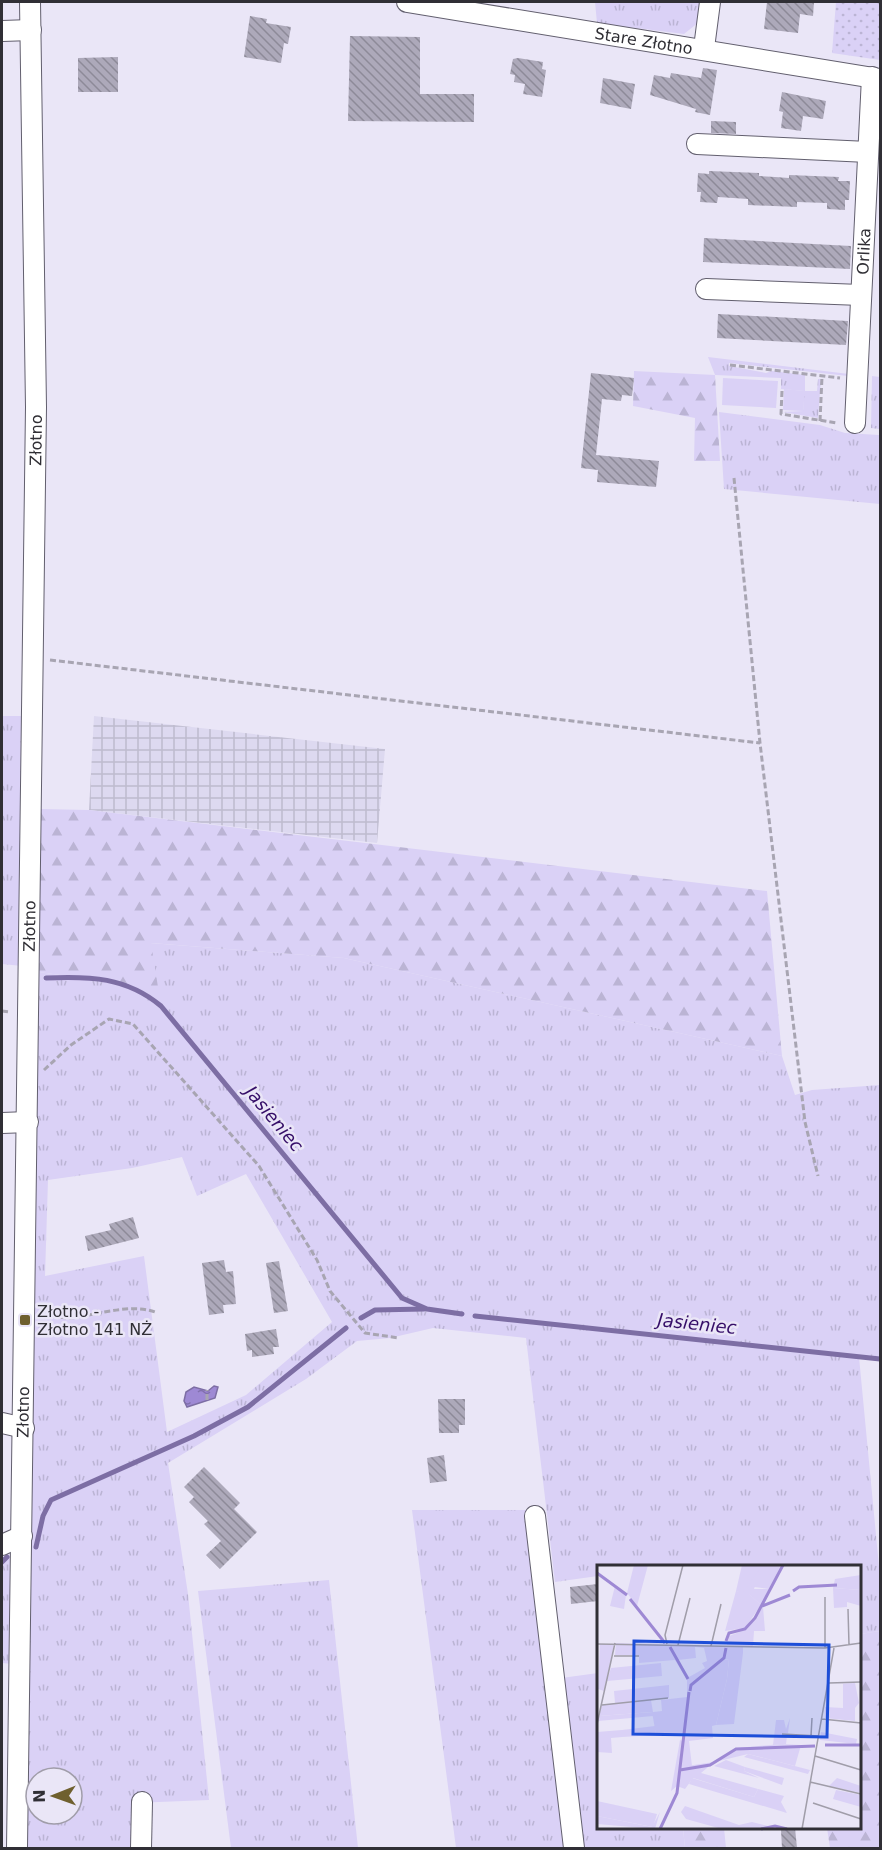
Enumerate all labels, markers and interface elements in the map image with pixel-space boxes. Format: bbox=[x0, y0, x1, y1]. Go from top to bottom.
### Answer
street label: Stare Złotno bbox=[593, 24, 694, 58]
street label: Orlika bbox=[853, 227, 875, 275]
street label: Złotno bbox=[26, 414, 46, 466]
street label: Złotno bbox=[20, 900, 39, 952]
water label: Jasieniec bbox=[239, 1079, 308, 1156]
place label: Złotno - Złotno 141 NŻ bbox=[37, 1302, 152, 1339]
water label: Jasieniec bbox=[654, 1309, 738, 1338]
marker: Złotno - Złotno 141 NŻ bbox=[18, 1313, 32, 1327]
street label: Złotno bbox=[13, 1386, 33, 1438]
inset map bbox=[597, 1565, 861, 1829]
north arrow bbox=[24, 1766, 84, 1826]
text: N bbox=[30, 1789, 49, 1803]

